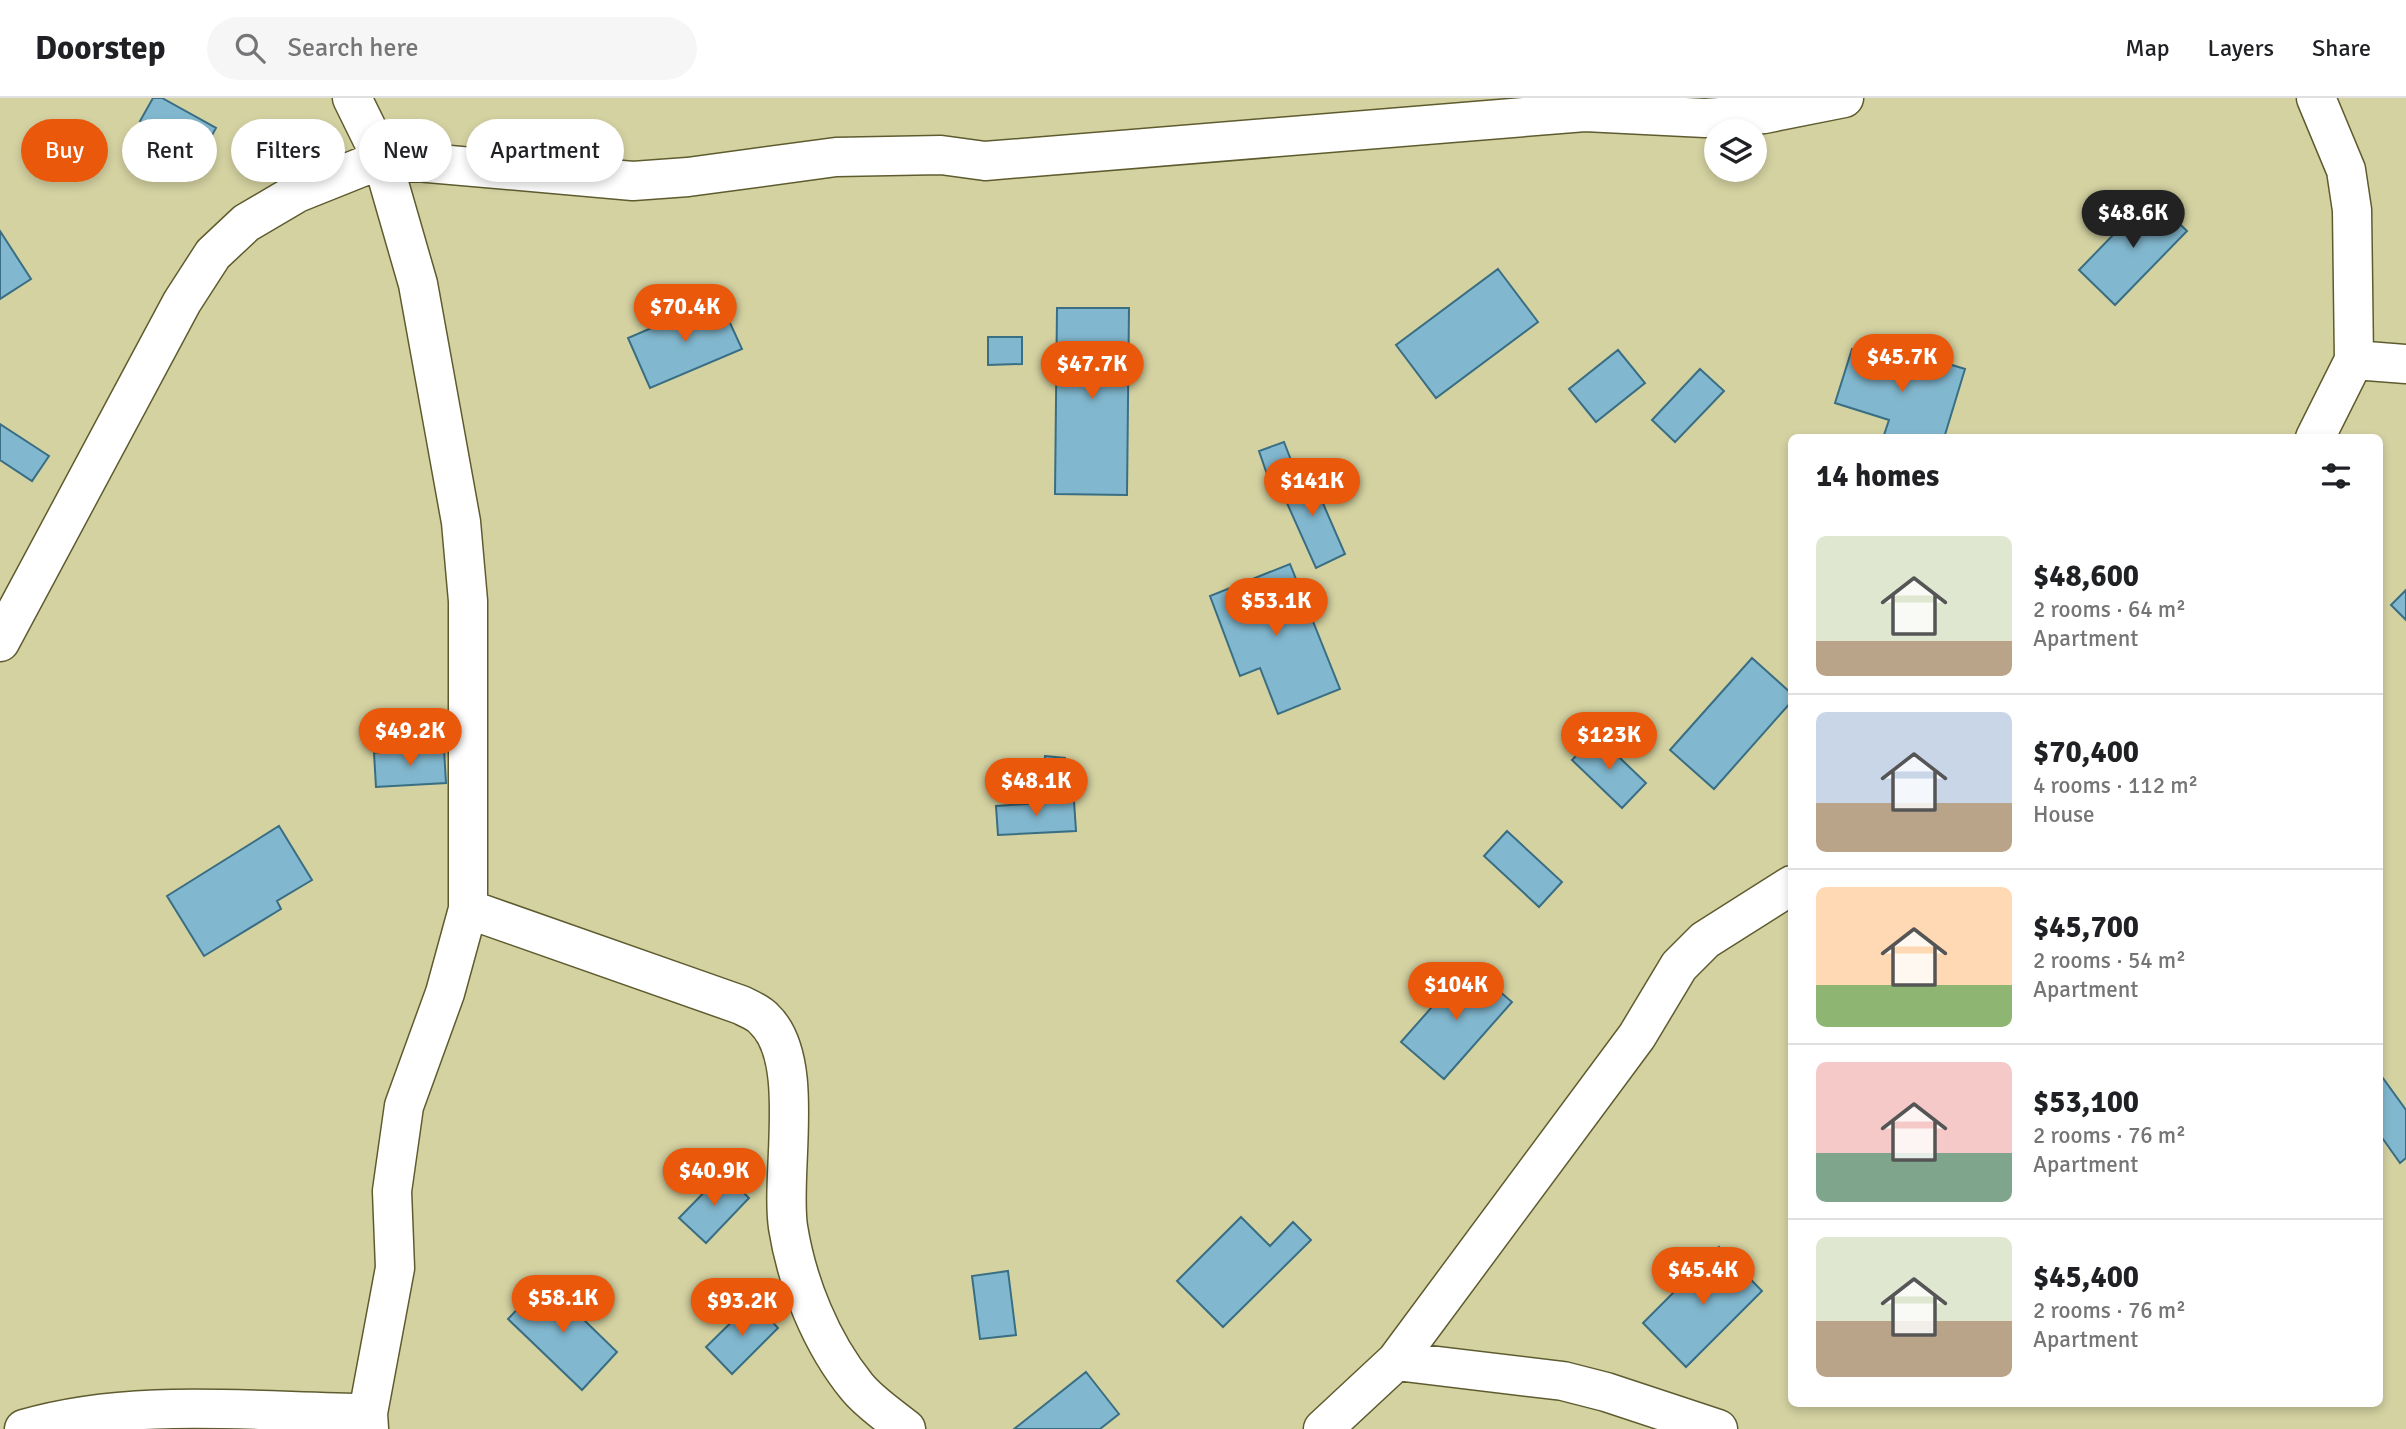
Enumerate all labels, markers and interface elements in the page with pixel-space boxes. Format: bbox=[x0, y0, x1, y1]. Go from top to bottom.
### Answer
search box bbox=[207, 17, 697, 80]
text: Doorstep bbox=[35, 28, 165, 69]
icon: search bbox=[231, 29, 269, 67]
text: Search here bbox=[287, 32, 419, 64]
text: Map bbox=[2125, 33, 2170, 63]
text: Layers bbox=[2208, 33, 2274, 63]
text: Share bbox=[2312, 33, 2371, 63]
chip: Buy bbox=[21, 119, 108, 182]
chip: Rent bbox=[122, 119, 217, 182]
chip: Filters bbox=[231, 119, 345, 182]
chip: New bbox=[359, 119, 452, 182]
chip: Apartment bbox=[466, 119, 624, 182]
map controls bbox=[1704, 119, 1767, 182]
button: layers bbox=[1704, 119, 1767, 182]
pin: $48.6K bbox=[2076, 190, 2190, 250]
text: $48.6K bbox=[2098, 198, 2168, 227]
pin: $70.4K bbox=[628, 285, 742, 344]
text: $70.4K bbox=[650, 292, 720, 321]
pin: $45.7K bbox=[1845, 334, 1959, 394]
pin: $47.7K bbox=[1035, 342, 1149, 401]
text: $45.7K bbox=[1867, 342, 1937, 371]
text: $47.7K bbox=[1057, 349, 1127, 378]
icon: filters bbox=[2317, 457, 2355, 495]
pin: $141K bbox=[1263, 458, 1361, 518]
text: 14 homes bbox=[1816, 458, 1939, 495]
text: $141K bbox=[1280, 466, 1344, 495]
text: $48,600 bbox=[2033, 558, 2139, 595]
icon: home bbox=[1872, 564, 1956, 648]
pin: $53.1K bbox=[1219, 578, 1333, 638]
text: $53.1K bbox=[1241, 586, 1311, 615]
text: 2 rooms · 64 m² bbox=[2033, 595, 2186, 624]
text: Apartment bbox=[2033, 624, 2138, 653]
pin: $49.2K bbox=[353, 708, 467, 768]
pin: $123K bbox=[1560, 712, 1658, 772]
text: $49.2K bbox=[375, 716, 445, 745]
text: $123K bbox=[1577, 720, 1641, 749]
text: $70,400 bbox=[2033, 734, 2139, 771]
icon: home bbox=[1872, 740, 1956, 824]
pin: $48.1K bbox=[979, 758, 1093, 818]
text: $48.1K bbox=[1001, 766, 1071, 795]
text: 4 rooms · 112 m² bbox=[2033, 771, 2198, 800]
text: House bbox=[2033, 800, 2095, 829]
text: $45,700 bbox=[2033, 909, 2139, 946]
icon: home bbox=[1872, 915, 1956, 999]
text: 2 rooms · 54 m² bbox=[2033, 946, 2186, 975]
pin: $104K bbox=[1407, 962, 1505, 1022]
text: $104K bbox=[1424, 970, 1488, 999]
text: Apartment bbox=[2033, 975, 2138, 1004]
text: $53,100 bbox=[2033, 1084, 2139, 1121]
icon: home bbox=[1872, 1090, 1956, 1174]
text: 2 rooms · 76 m² bbox=[2033, 1121, 2186, 1150]
pin: $40.9K bbox=[657, 1148, 771, 1208]
text: Apartment bbox=[2033, 1150, 2138, 1179]
text: $40.9K bbox=[679, 1156, 749, 1185]
pin: $45.4K bbox=[1646, 1248, 1760, 1307]
text: $45.4K bbox=[1668, 1255, 1738, 1284]
text: $45,400 bbox=[2033, 1259, 2139, 1296]
icon: home bbox=[1872, 1265, 1956, 1349]
pin: $58.1K bbox=[506, 1276, 620, 1335]
pin: $93.2K bbox=[685, 1278, 799, 1338]
text: $58.1K bbox=[528, 1283, 598, 1312]
text: $93.2K bbox=[707, 1286, 777, 1315]
text: 2 rooms · 76 m² bbox=[2033, 1296, 2186, 1325]
text: Apartment bbox=[2033, 1325, 2138, 1354]

